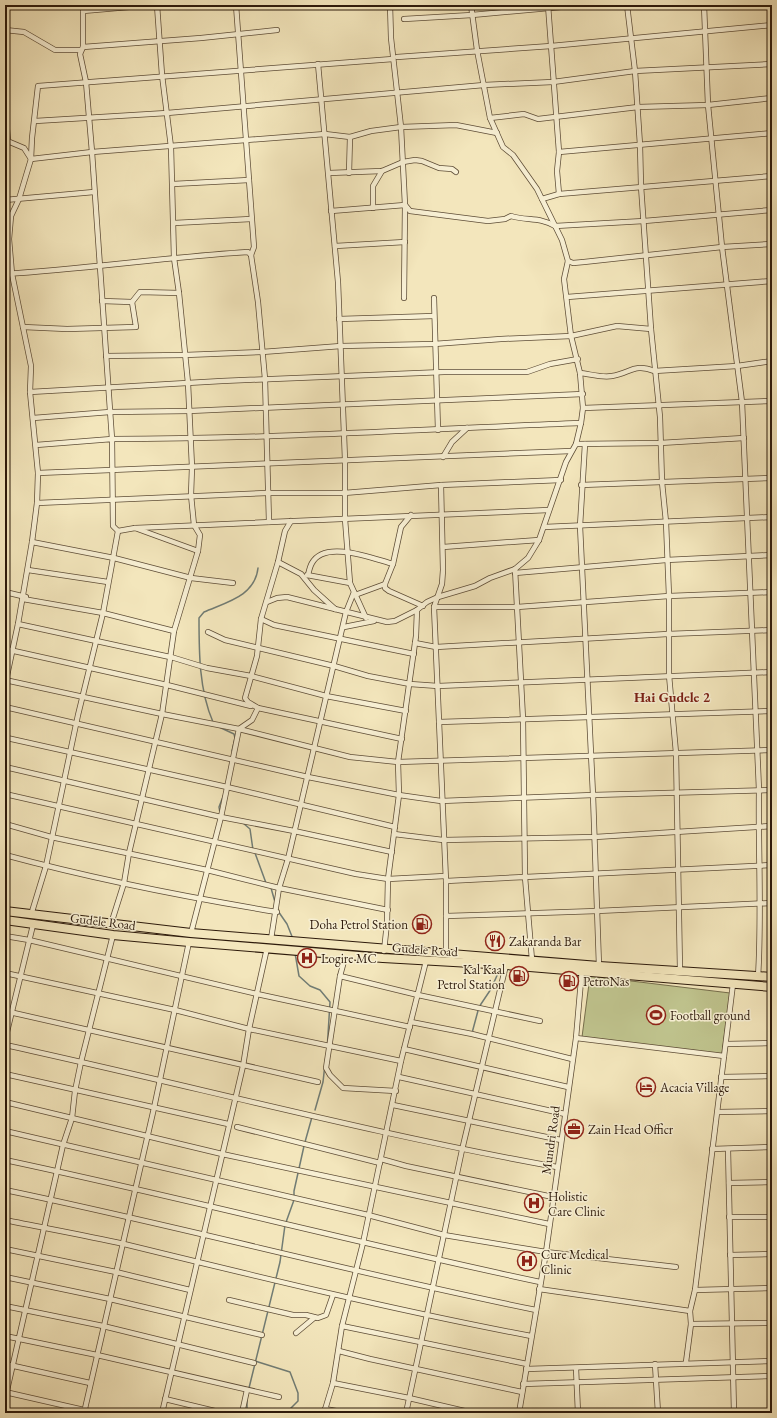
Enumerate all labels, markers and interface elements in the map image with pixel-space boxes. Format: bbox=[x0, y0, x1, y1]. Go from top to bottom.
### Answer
district label: Hai Gudele 2 bbox=[634, 688, 711, 706]
street label: Gudele Road bbox=[69, 909, 137, 934]
fuel station icon: Doha Petrol Station bbox=[411, 913, 433, 935]
place label: Doha Petrol Station bbox=[310, 916, 408, 933]
restaurant icon: Zakaranda Bar bbox=[484, 930, 506, 952]
place label: Zakaranda Bar bbox=[509, 933, 582, 950]
street label: Gudele Road bbox=[391, 939, 459, 960]
hospital icon: Logire MC bbox=[296, 947, 318, 969]
place label: Logire MC bbox=[321, 950, 377, 967]
place label: Kal Kaal Petrol Station bbox=[437, 961, 505, 993]
fuel station icon: Kal Kaal Petrol Station bbox=[508, 965, 530, 987]
fuel station icon: PetroNas bbox=[558, 970, 580, 992]
place label: PetroNas bbox=[583, 973, 629, 990]
sports icon: Football ground bbox=[645, 1004, 667, 1026]
place label: Football ground bbox=[670, 1007, 751, 1024]
hotel icon: Acacia Village bbox=[635, 1076, 657, 1098]
place label: Acacia Village bbox=[659, 1079, 729, 1096]
street label: Mundri Road bbox=[537, 1104, 564, 1176]
office icon: Zain Head Officr bbox=[563, 1118, 585, 1140]
place label: Zain Head Officr bbox=[588, 1121, 674, 1138]
place label: Holistic Care Clinic bbox=[548, 1188, 605, 1220]
hospital icon: Holistic Care Clinic bbox=[523, 1192, 545, 1214]
place label: Cure Medical Clinic bbox=[541, 1246, 609, 1278]
hospital icon: Cure Medical Clinic bbox=[516, 1250, 538, 1272]

